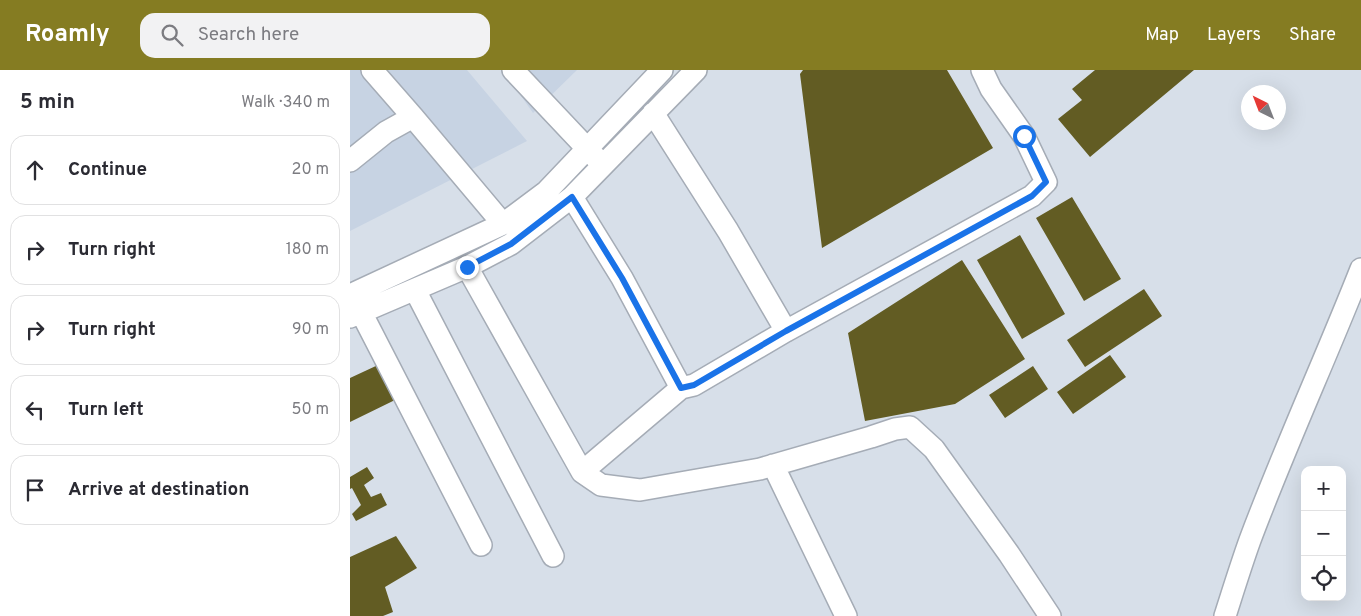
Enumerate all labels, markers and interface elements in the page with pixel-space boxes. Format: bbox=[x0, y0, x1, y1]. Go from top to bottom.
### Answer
search box bbox=[140, 13, 490, 58]
text: Roamly bbox=[25, 20, 110, 50]
icon: search bbox=[158, 21, 186, 49]
text: Search here bbox=[198, 23, 299, 47]
text: Map bbox=[1145, 24, 1179, 47]
text: Layers bbox=[1207, 24, 1261, 47]
text: Share bbox=[1289, 24, 1336, 47]
north arrow bbox=[1241, 85, 1286, 130]
text: 5 min bbox=[20, 89, 75, 116]
text: Walk · 340 m bbox=[241, 93, 330, 113]
route start bbox=[1013, 125, 1036, 148]
icon: ahead bbox=[21, 156, 49, 184]
text: Continue bbox=[68, 158, 147, 182]
text: 20 m bbox=[292, 160, 329, 180]
icon: right bbox=[21, 236, 49, 264]
text: Turn right bbox=[68, 238, 156, 262]
text: 180 m bbox=[286, 240, 329, 260]
route end bbox=[456, 256, 479, 279]
icon: right bbox=[21, 316, 49, 344]
text: Turn right bbox=[68, 318, 156, 342]
text: 90 m bbox=[292, 320, 329, 340]
icon: left bbox=[21, 396, 49, 424]
text: Turn left bbox=[68, 398, 144, 422]
text: 50 m bbox=[292, 400, 329, 420]
map controls bbox=[1301, 466, 1346, 601]
button: + bbox=[1301, 466, 1346, 511]
icon: arrive bbox=[21, 476, 49, 504]
text: Arrive at destination bbox=[68, 478, 249, 502]
button: − bbox=[1301, 511, 1346, 556]
button: locate bbox=[1301, 556, 1346, 601]

